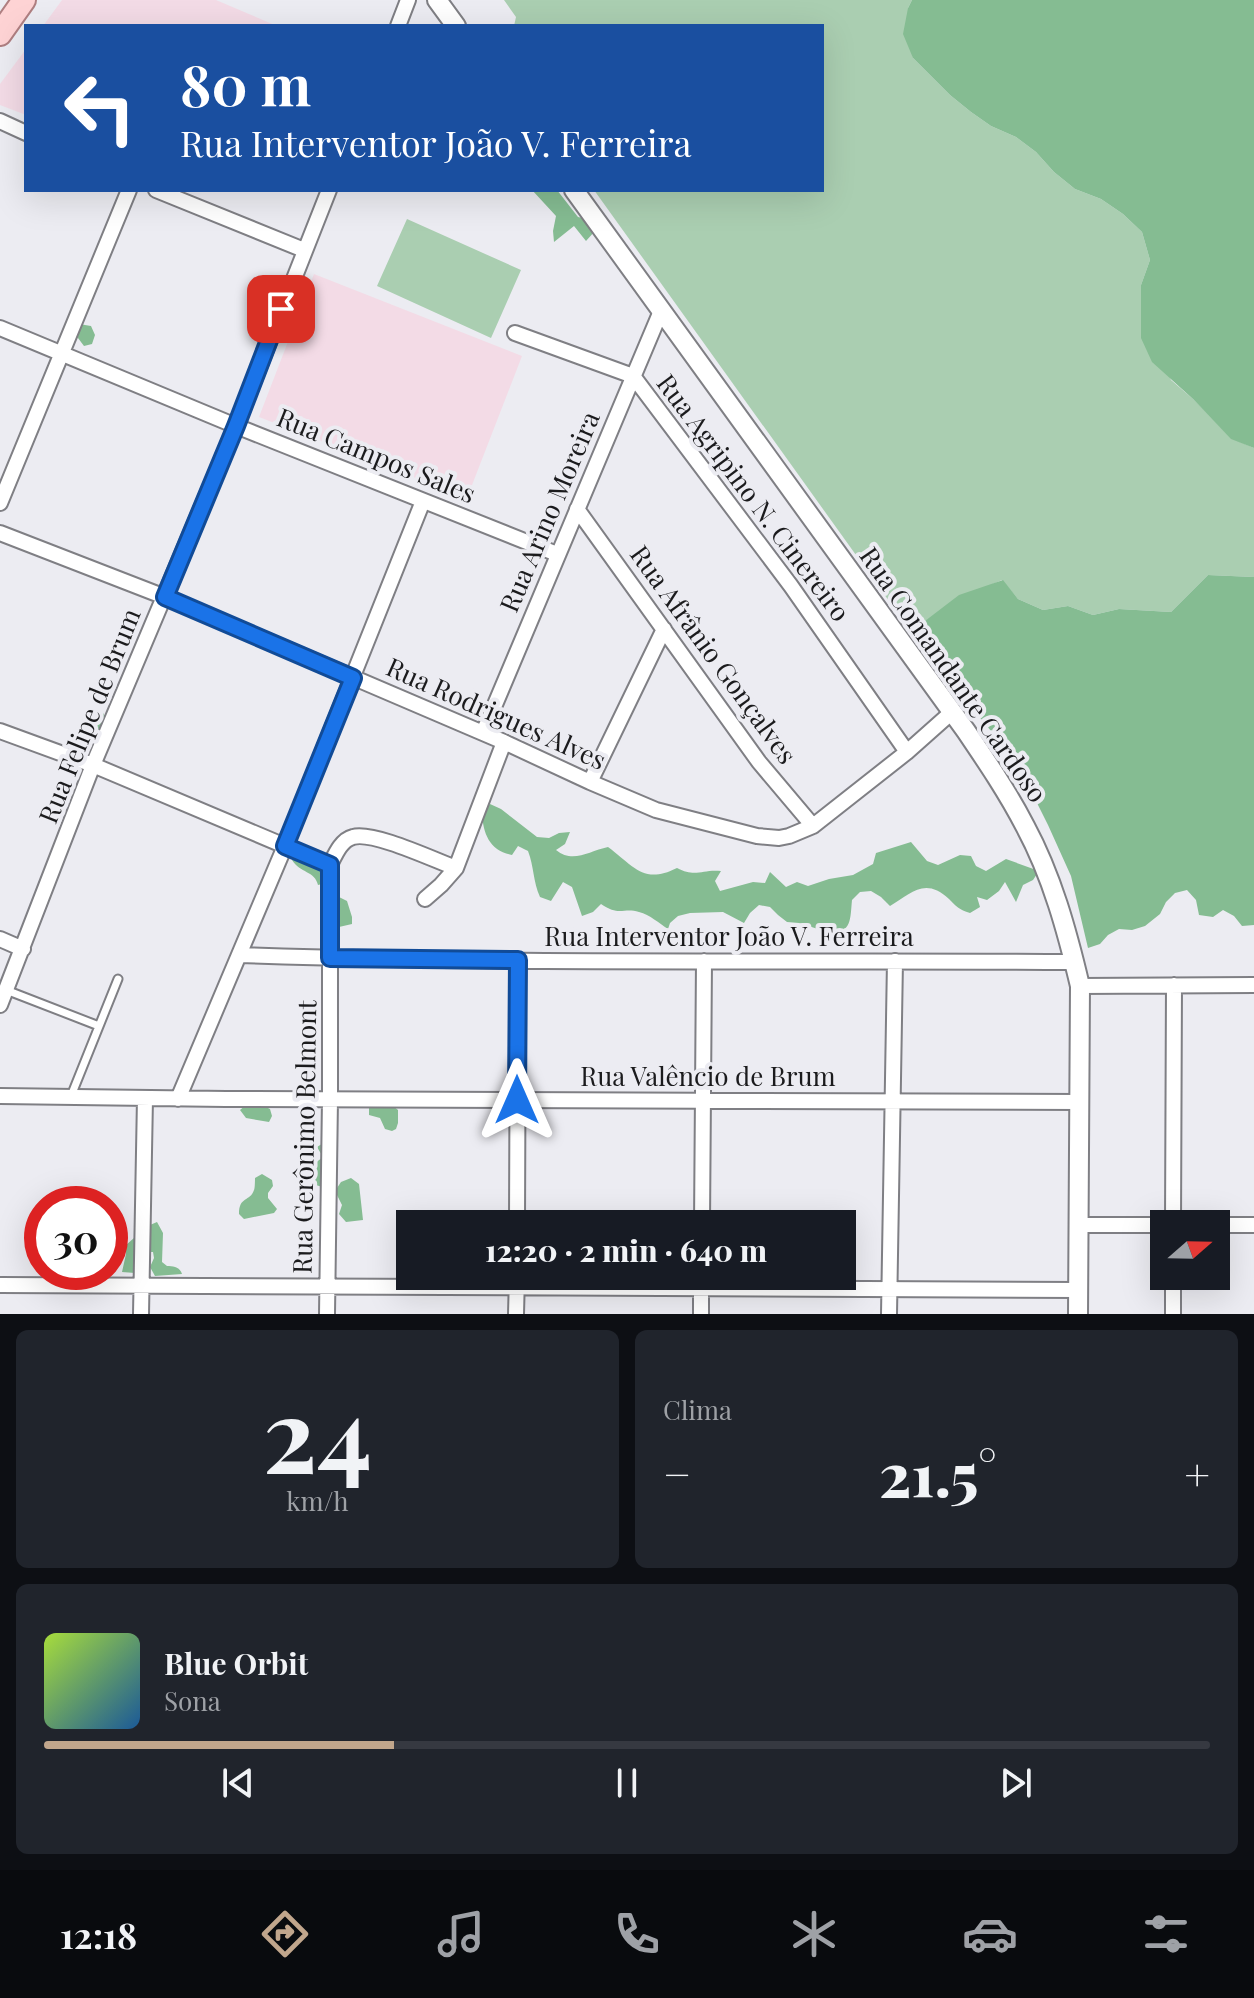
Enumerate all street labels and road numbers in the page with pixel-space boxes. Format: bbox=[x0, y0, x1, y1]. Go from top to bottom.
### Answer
street label: Rua Agripino N. Cinereiro bbox=[650, 366, 859, 628]
street label: Rua Campos Sales bbox=[272, 399, 481, 510]
street label: Rua Arino Moreira bbox=[491, 406, 607, 617]
street label: Rua Afrânio Gonçalves bbox=[623, 538, 805, 770]
street label: Rua Comandante Cardoso bbox=[853, 539, 1056, 809]
street label: Rua Felipe de Brum bbox=[30, 603, 148, 828]
street label: Rua Rodrigues Alves bbox=[381, 648, 612, 777]
street label: Rua Interventor João V. Ferreira bbox=[544, 918, 914, 953]
street label: Rua Gerônimo Belmont bbox=[284, 999, 323, 1274]
street label: Rua Valêncio de Brum bbox=[580, 1058, 836, 1093]

